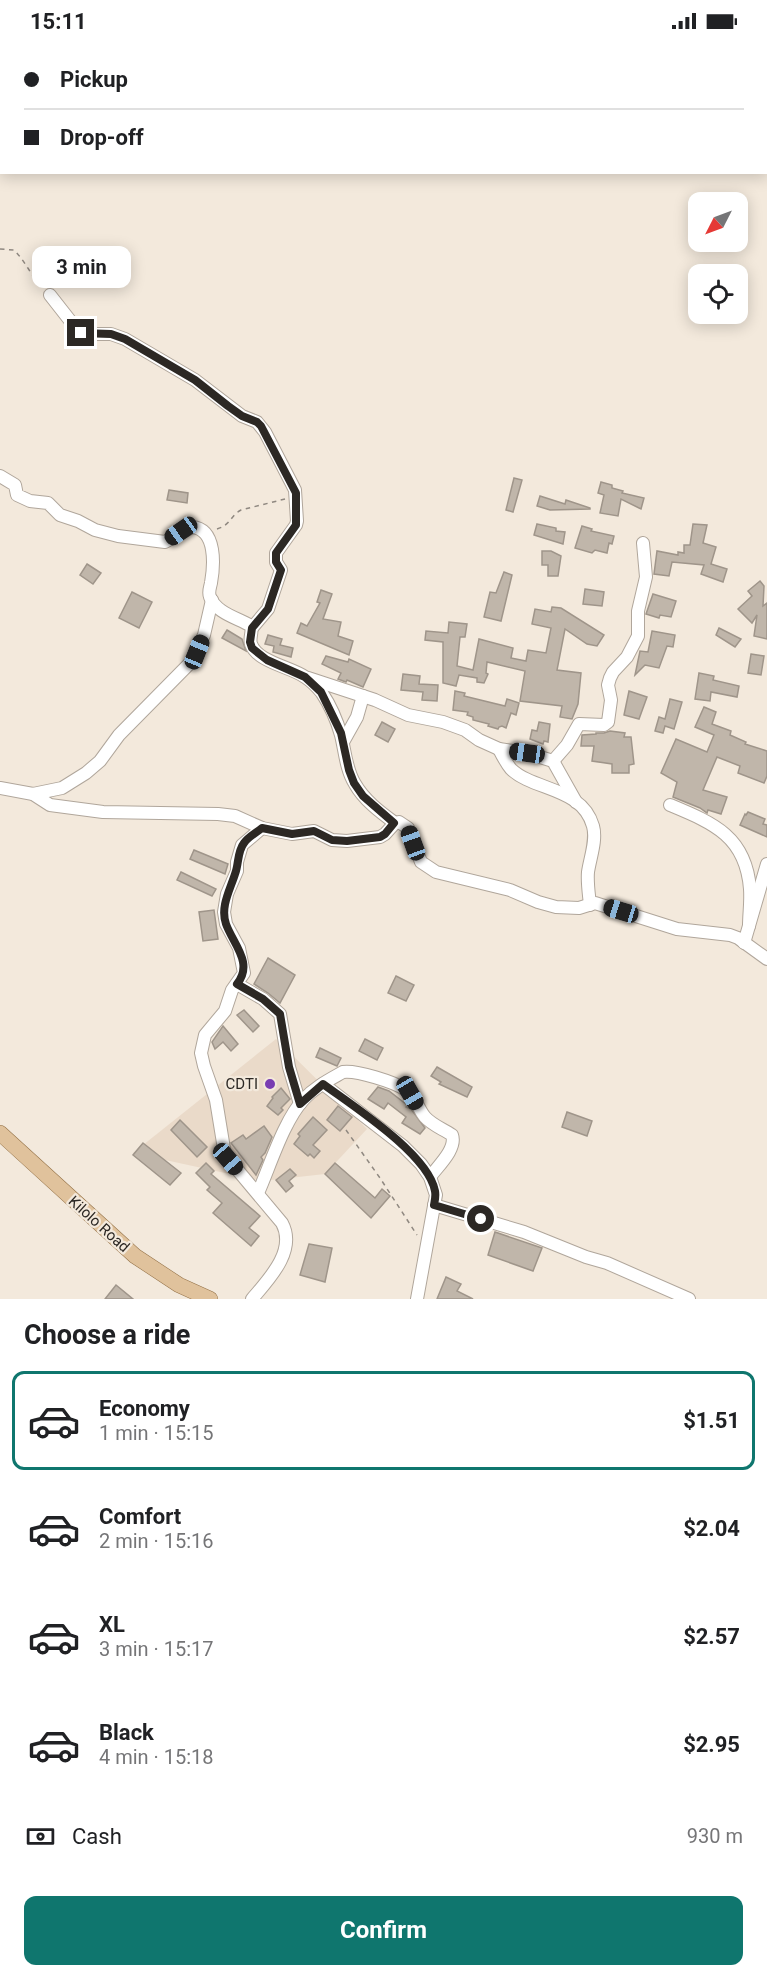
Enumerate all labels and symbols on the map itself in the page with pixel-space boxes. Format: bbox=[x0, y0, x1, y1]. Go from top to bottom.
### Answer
north arrow bbox=[688, 192, 748, 252]
callout: 3 min bbox=[32, 246, 130, 288]
route end bbox=[67, 319, 94, 346]
car bbox=[161, 513, 201, 549]
car bbox=[182, 632, 212, 672]
car bbox=[508, 742, 546, 764]
car bbox=[398, 823, 428, 863]
car bbox=[601, 897, 641, 925]
car bbox=[393, 1073, 427, 1113]
place label: CDTI bbox=[226, 1075, 258, 1093]
marker: CDTI bbox=[263, 1077, 277, 1091]
car bbox=[209, 1140, 247, 1178]
street label: Kilolo Road bbox=[65, 1192, 133, 1256]
route start bbox=[467, 1205, 494, 1232]

